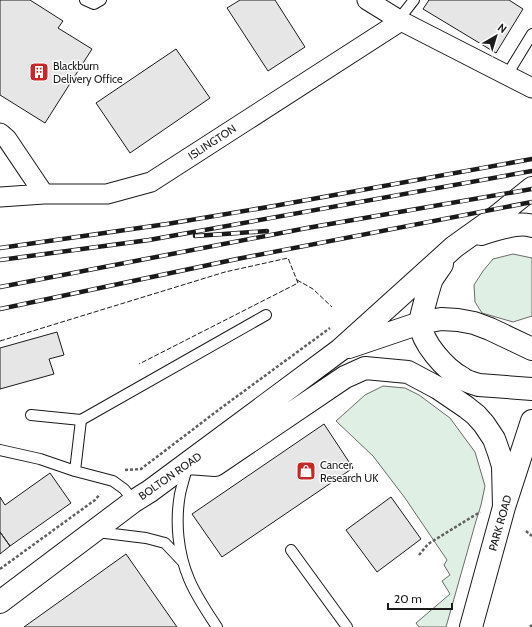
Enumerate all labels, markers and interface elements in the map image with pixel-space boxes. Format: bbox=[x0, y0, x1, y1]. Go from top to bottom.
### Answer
north arrow bbox=[476, 16, 516, 56]
text: N bbox=[495, 20, 510, 36]
place label: Blackburn Delivery Office bbox=[53, 59, 123, 86]
building icon: Blackburn Delivery Office bbox=[28, 61, 50, 83]
street label: ISLINGTON bbox=[185, 121, 239, 163]
street label: BOLTON ROAD bbox=[136, 449, 204, 503]
place label: Cancer Research UK bbox=[320, 458, 379, 485]
shop icon: Cancer Research UK bbox=[295, 460, 317, 482]
street label: PARK ROAD bbox=[485, 493, 515, 553]
scale bar bbox=[388, 585, 452, 611]
text: 20 m bbox=[394, 591, 422, 606]

